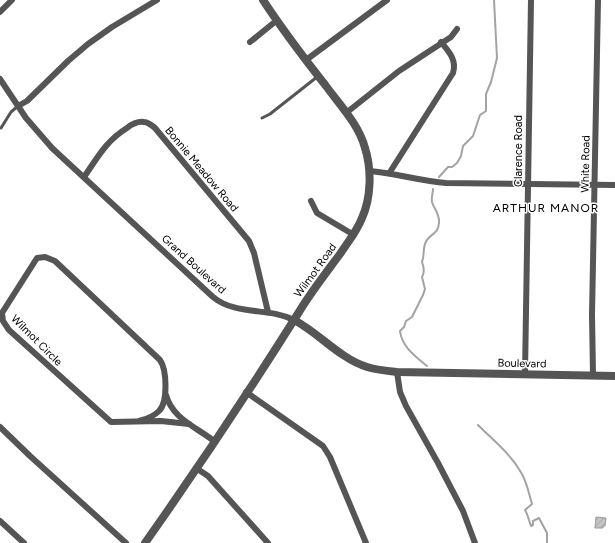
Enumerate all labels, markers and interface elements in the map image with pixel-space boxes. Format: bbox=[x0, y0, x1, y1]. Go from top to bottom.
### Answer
street label: Clarence Road bbox=[512, 115, 525, 187]
street label: Bonnie Meadow Road bbox=[162, 124, 241, 214]
street label: White Road bbox=[578, 135, 593, 193]
district label: ARTHUR MANOR bbox=[493, 201, 599, 215]
street label: Grand Boulevard bbox=[159, 232, 228, 297]
street label: Wilmot Road bbox=[291, 241, 339, 300]
street label: Wilmot Circle bbox=[8, 312, 65, 369]
street label: Boulevard bbox=[497, 357, 547, 370]

